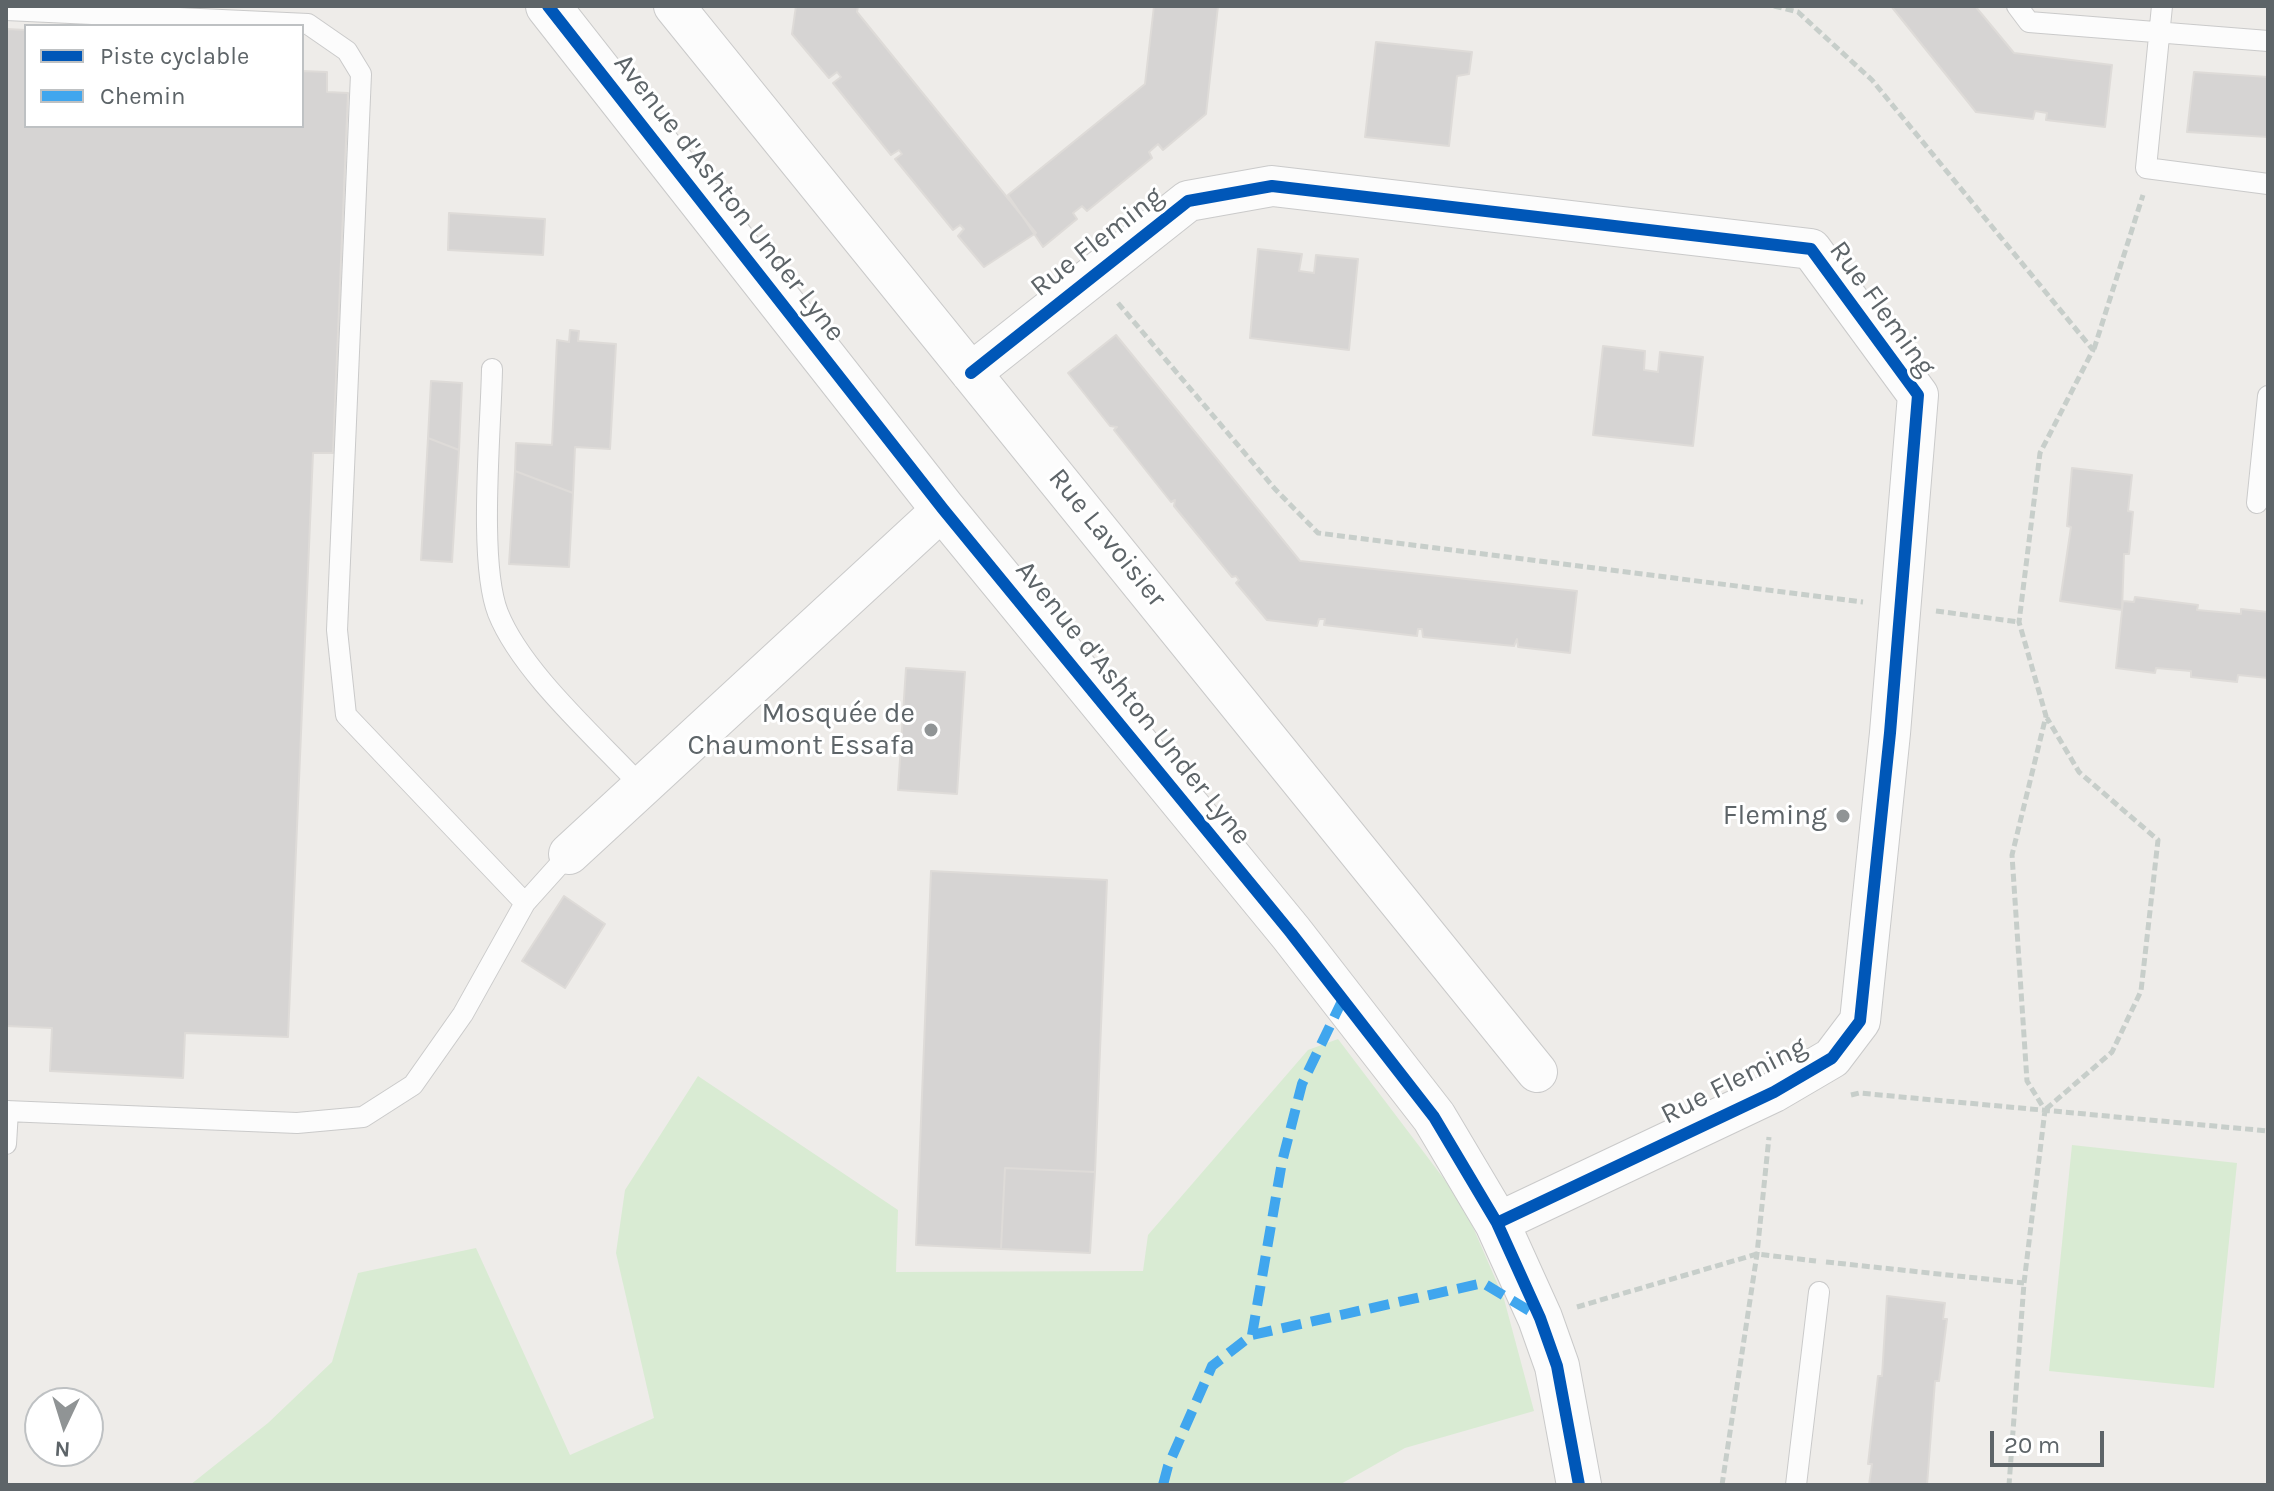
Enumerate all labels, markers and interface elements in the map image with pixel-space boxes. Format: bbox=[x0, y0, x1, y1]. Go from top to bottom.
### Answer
legend bbox=[24, 24, 304, 128]
text: Piste cyclable bbox=[100, 42, 249, 70]
street label: Avenue d'Ashton Under Lyne bbox=[606, 47, 852, 349]
text: Chemin bbox=[100, 82, 186, 110]
street label: Rue Fleming bbox=[1024, 180, 1170, 304]
street label: Rue Fleming bbox=[1822, 235, 1942, 383]
street label: Rue Lavoisier bbox=[1041, 462, 1173, 614]
street label: Avenue d'Ashton Under Lyne bbox=[1008, 554, 1258, 852]
place label: Mosquée de Chaumont Essafa bbox=[687, 697, 915, 763]
marker: Mosquée de Chaumont Essafa bbox=[922, 721, 940, 739]
place label: Fleming bbox=[1723, 799, 1827, 833]
marker: Fleming bbox=[1834, 807, 1852, 825]
street label: Rue Fleming bbox=[1655, 1030, 1813, 1132]
north arrow bbox=[24, 1387, 104, 1467]
scale bar bbox=[1994, 1415, 2108, 1465]
text: 20 m bbox=[2004, 1431, 2060, 1459]
text: N bbox=[54, 1435, 71, 1462]

